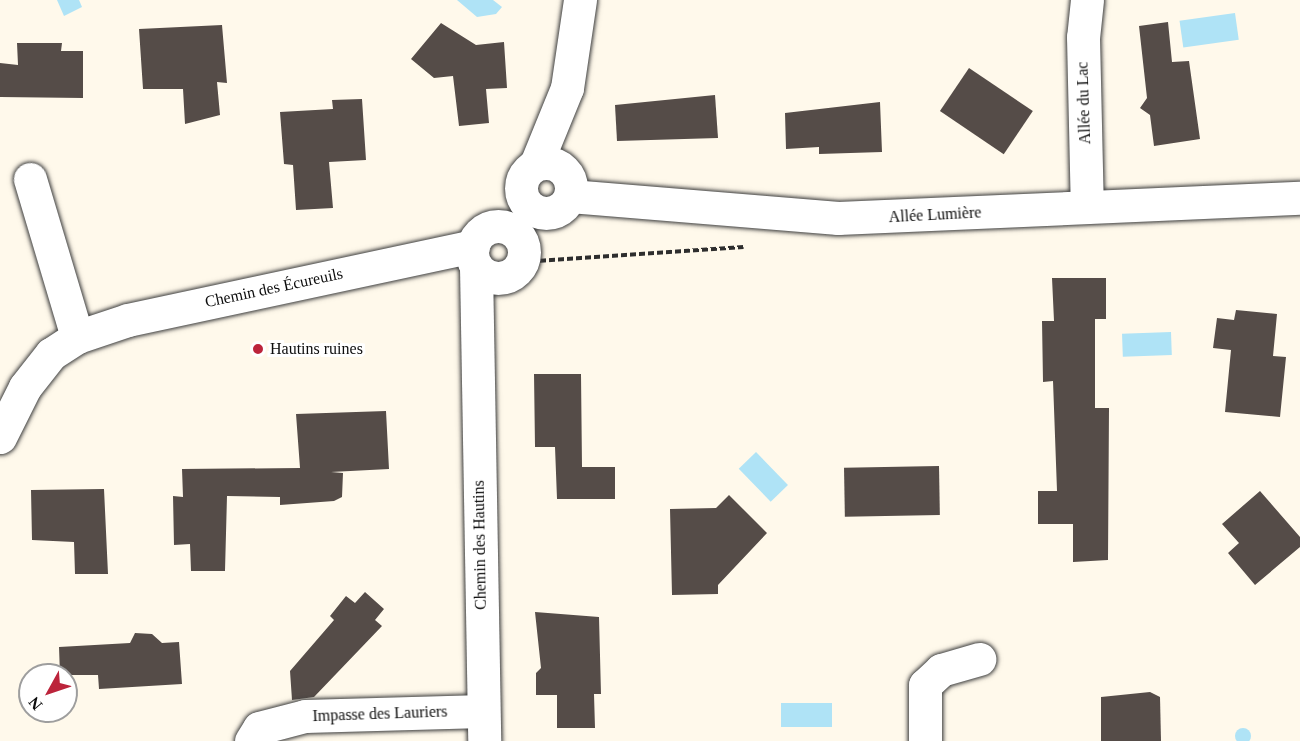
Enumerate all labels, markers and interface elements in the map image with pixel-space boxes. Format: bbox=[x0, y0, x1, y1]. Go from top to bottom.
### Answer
street label: Allée du Lac bbox=[1073, 61, 1095, 145]
street label: Allée Lumière bbox=[888, 203, 982, 227]
street label: Chemin des Écureuils bbox=[203, 264, 345, 312]
place label: Hautins ruines bbox=[270, 339, 363, 359]
marker: Hautins ruines bbox=[251, 342, 265, 356]
street label: Chemin des Hautins bbox=[469, 480, 491, 610]
north arrow bbox=[18, 663, 78, 723]
text: N bbox=[25, 694, 46, 713]
street label: Impasse des Lauriers bbox=[312, 702, 448, 726]

